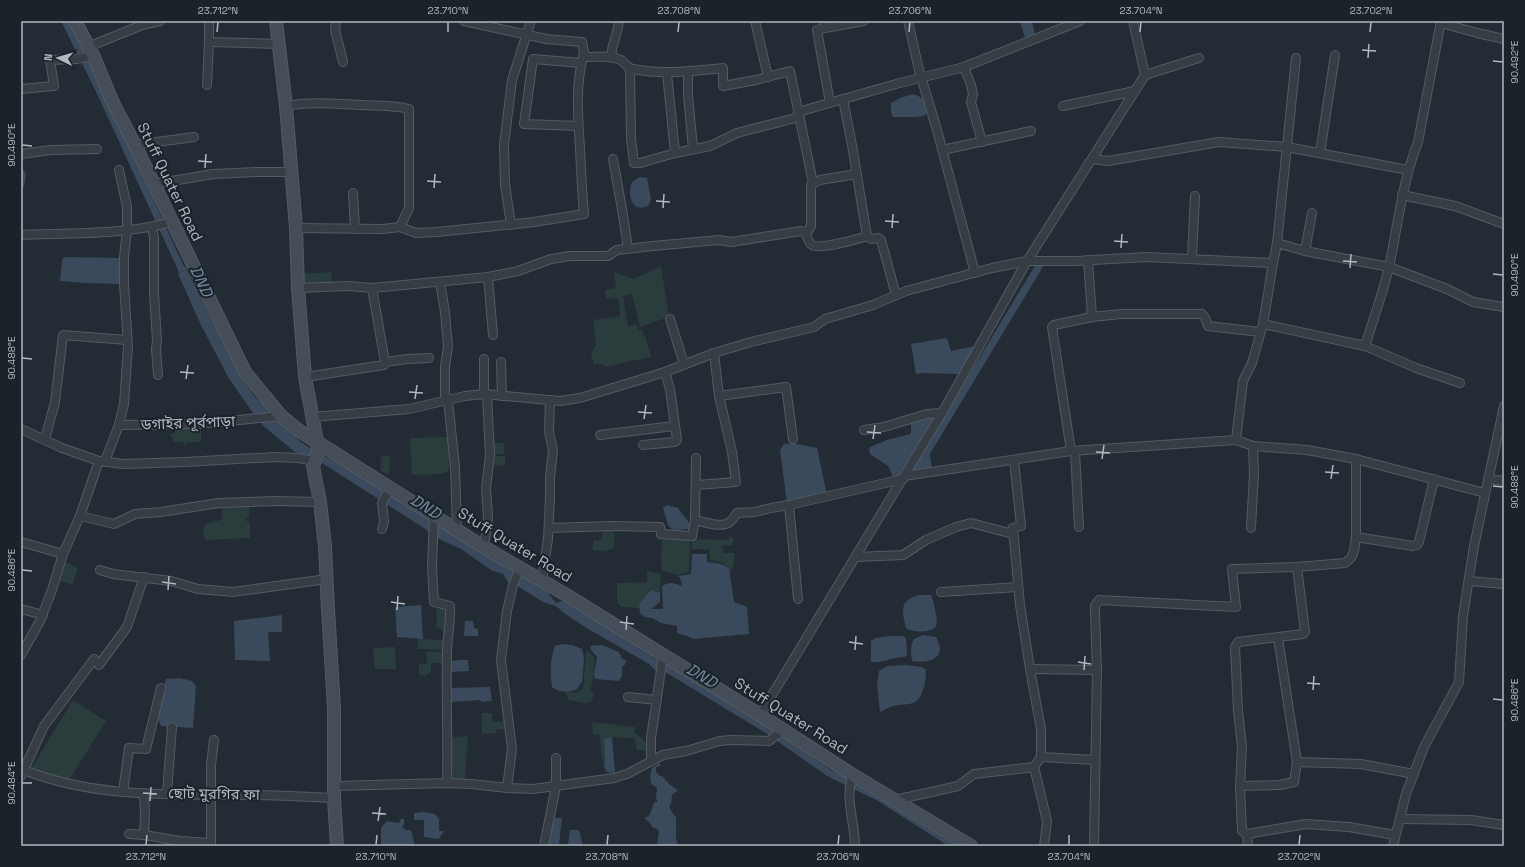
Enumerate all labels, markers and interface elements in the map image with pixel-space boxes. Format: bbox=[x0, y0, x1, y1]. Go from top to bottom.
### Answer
text: 23.712°N bbox=[198, 4, 238, 17]
text: 23.710°N bbox=[428, 4, 468, 17]
text: 23.708°N bbox=[658, 4, 700, 17]
text: 23.706°N bbox=[889, 4, 931, 17]
text: 23.704°N bbox=[1120, 4, 1162, 17]
text: 23.702°N bbox=[1350, 4, 1392, 17]
north arrow bbox=[38, 38, 78, 78]
text: 90.492°E bbox=[1508, 40, 1521, 83]
text: N bbox=[41, 53, 55, 61]
street label: Stuff Quater Road bbox=[133, 119, 207, 244]
text: 90.490°E bbox=[5, 123, 18, 167]
text: 90.490°E bbox=[1508, 253, 1521, 297]
water label: DND bbox=[185, 262, 218, 301]
text: 90.488°E bbox=[5, 336, 18, 380]
street label: ডগাইর পূর্বপাড়া bbox=[140, 411, 236, 434]
text: 90.488°E bbox=[1508, 465, 1521, 509]
water label: DND bbox=[407, 489, 446, 525]
street label: Stuff Quater Road bbox=[455, 503, 576, 586]
text: 90.486°E bbox=[5, 548, 18, 591]
water label: DND bbox=[683, 658, 722, 693]
street label: Stuff Quater Road bbox=[731, 673, 851, 758]
text: 90.486°E bbox=[1508, 678, 1521, 721]
text: 90.484°E bbox=[5, 761, 18, 805]
street label: ছোট মুরগির ফা bbox=[168, 783, 261, 804]
text: 23.712°N bbox=[126, 850, 166, 863]
text: 23.710°N bbox=[356, 850, 396, 863]
text: 23.708°N bbox=[586, 850, 628, 863]
text: 23.706°N bbox=[817, 850, 859, 863]
text: 23.704°N bbox=[1048, 850, 1090, 863]
text: 23.702°N bbox=[1278, 850, 1320, 863]

